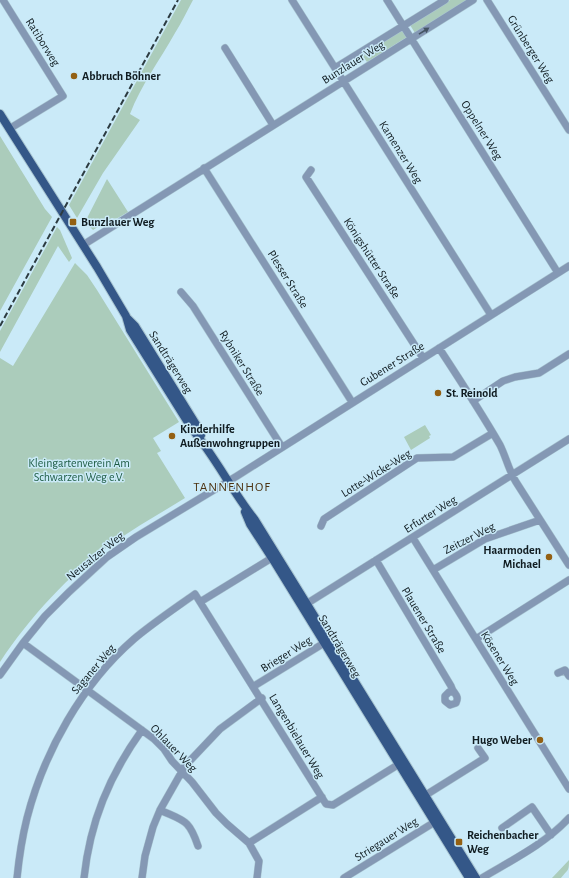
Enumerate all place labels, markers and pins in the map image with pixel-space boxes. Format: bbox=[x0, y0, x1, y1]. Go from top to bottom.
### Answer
place label: Abbruch Böhner bbox=[82, 70, 161, 82]
marker: Abbruch Böhner bbox=[69, 71, 79, 81]
place label: Bunzlauer Weg bbox=[81, 216, 155, 228]
marker: Bunzlauer Weg bbox=[68, 217, 78, 227]
place label: St. Reinold bbox=[446, 387, 498, 399]
marker: St. Reinold bbox=[433, 388, 443, 398]
place label: Kinderhilfe Außenwohngruppen bbox=[180, 423, 280, 449]
marker: Kinderhilfe Außenwohngruppen bbox=[167, 431, 177, 441]
place label: Haarmoden Michael bbox=[483, 544, 541, 570]
marker: Haarmoden Michael bbox=[544, 552, 554, 562]
place label: Hugo Weber bbox=[472, 734, 533, 746]
marker: Hugo Weber bbox=[535, 735, 545, 745]
place label: Reichenbacher Weg bbox=[467, 829, 539, 855]
marker: Reichenbacher Weg bbox=[454, 837, 464, 847]

